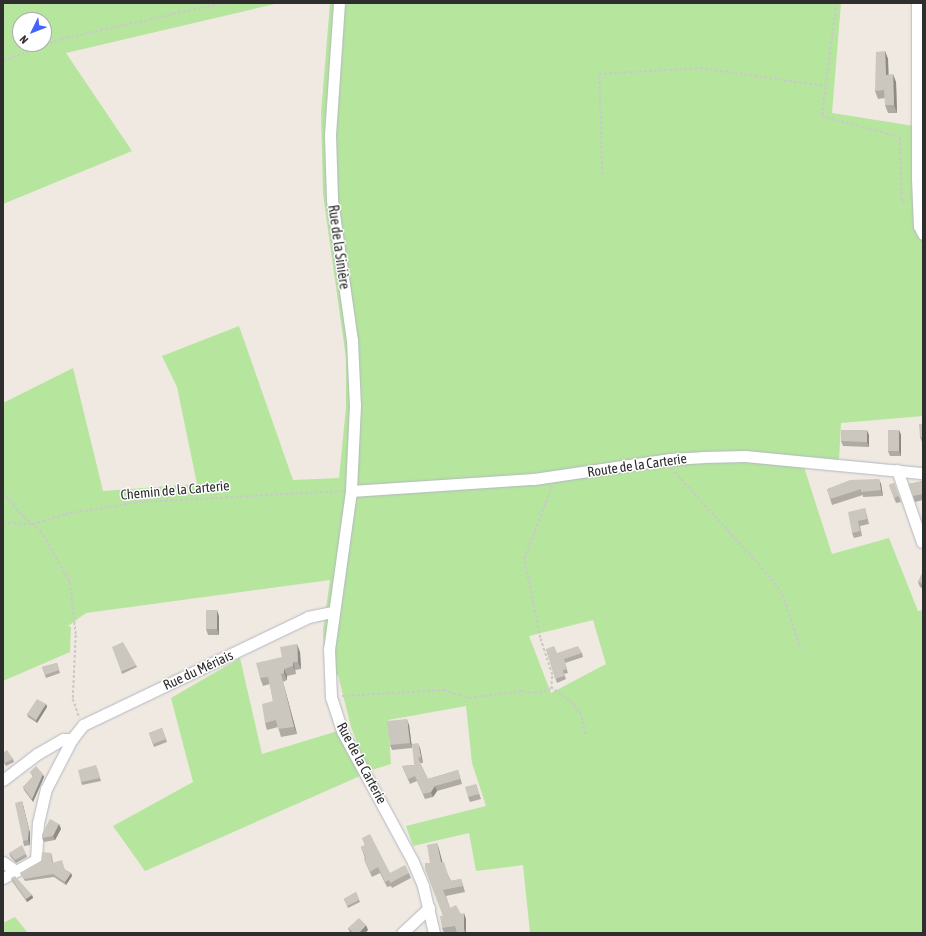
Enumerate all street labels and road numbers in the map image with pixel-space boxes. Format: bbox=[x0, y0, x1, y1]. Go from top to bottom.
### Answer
street label: Rue de la Sinière bbox=[325, 204, 353, 290]
street label: Route de la Carterie bbox=[586, 450, 688, 480]
street label: Chemin de la Carterie bbox=[120, 477, 230, 503]
street label: Rue du Mériais bbox=[160, 647, 236, 693]
street label: Rue de la Carterie bbox=[333, 719, 391, 807]

